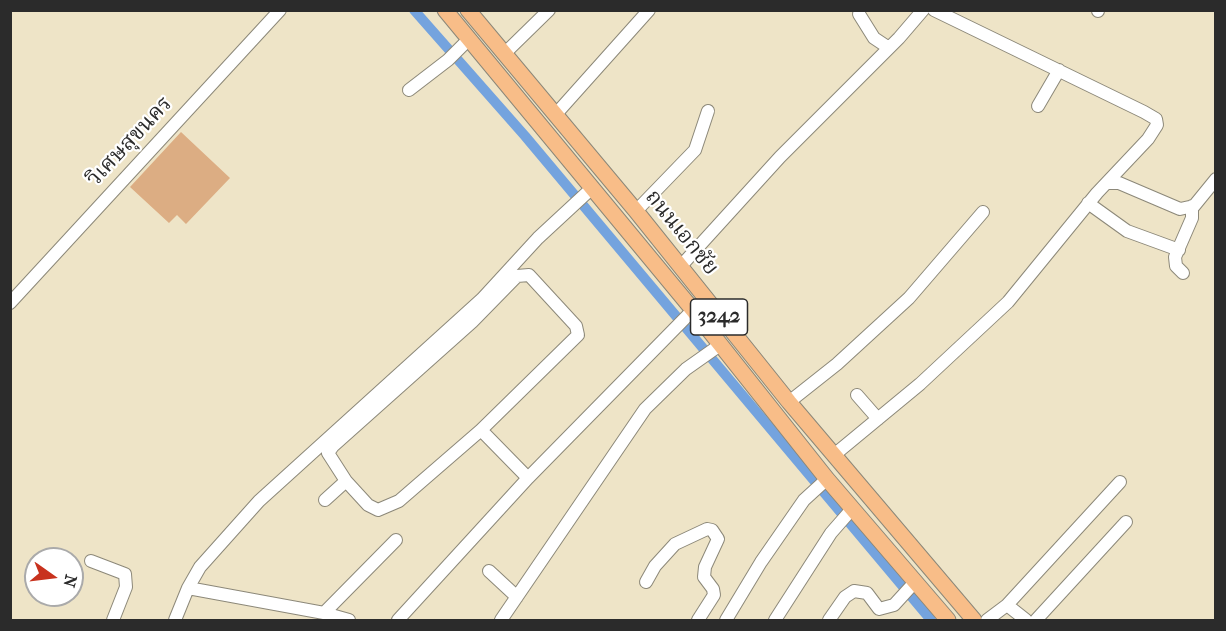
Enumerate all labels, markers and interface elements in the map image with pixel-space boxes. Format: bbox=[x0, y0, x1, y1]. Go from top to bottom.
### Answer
street label: วิเศษสุขนคร bbox=[82, 91, 178, 193]
street label: ถนนเอกชัย bbox=[639, 185, 723, 281]
road number: 3242 bbox=[690, 299, 748, 335]
north arrow bbox=[24, 547, 84, 607]
text: N bbox=[59, 573, 81, 589]

